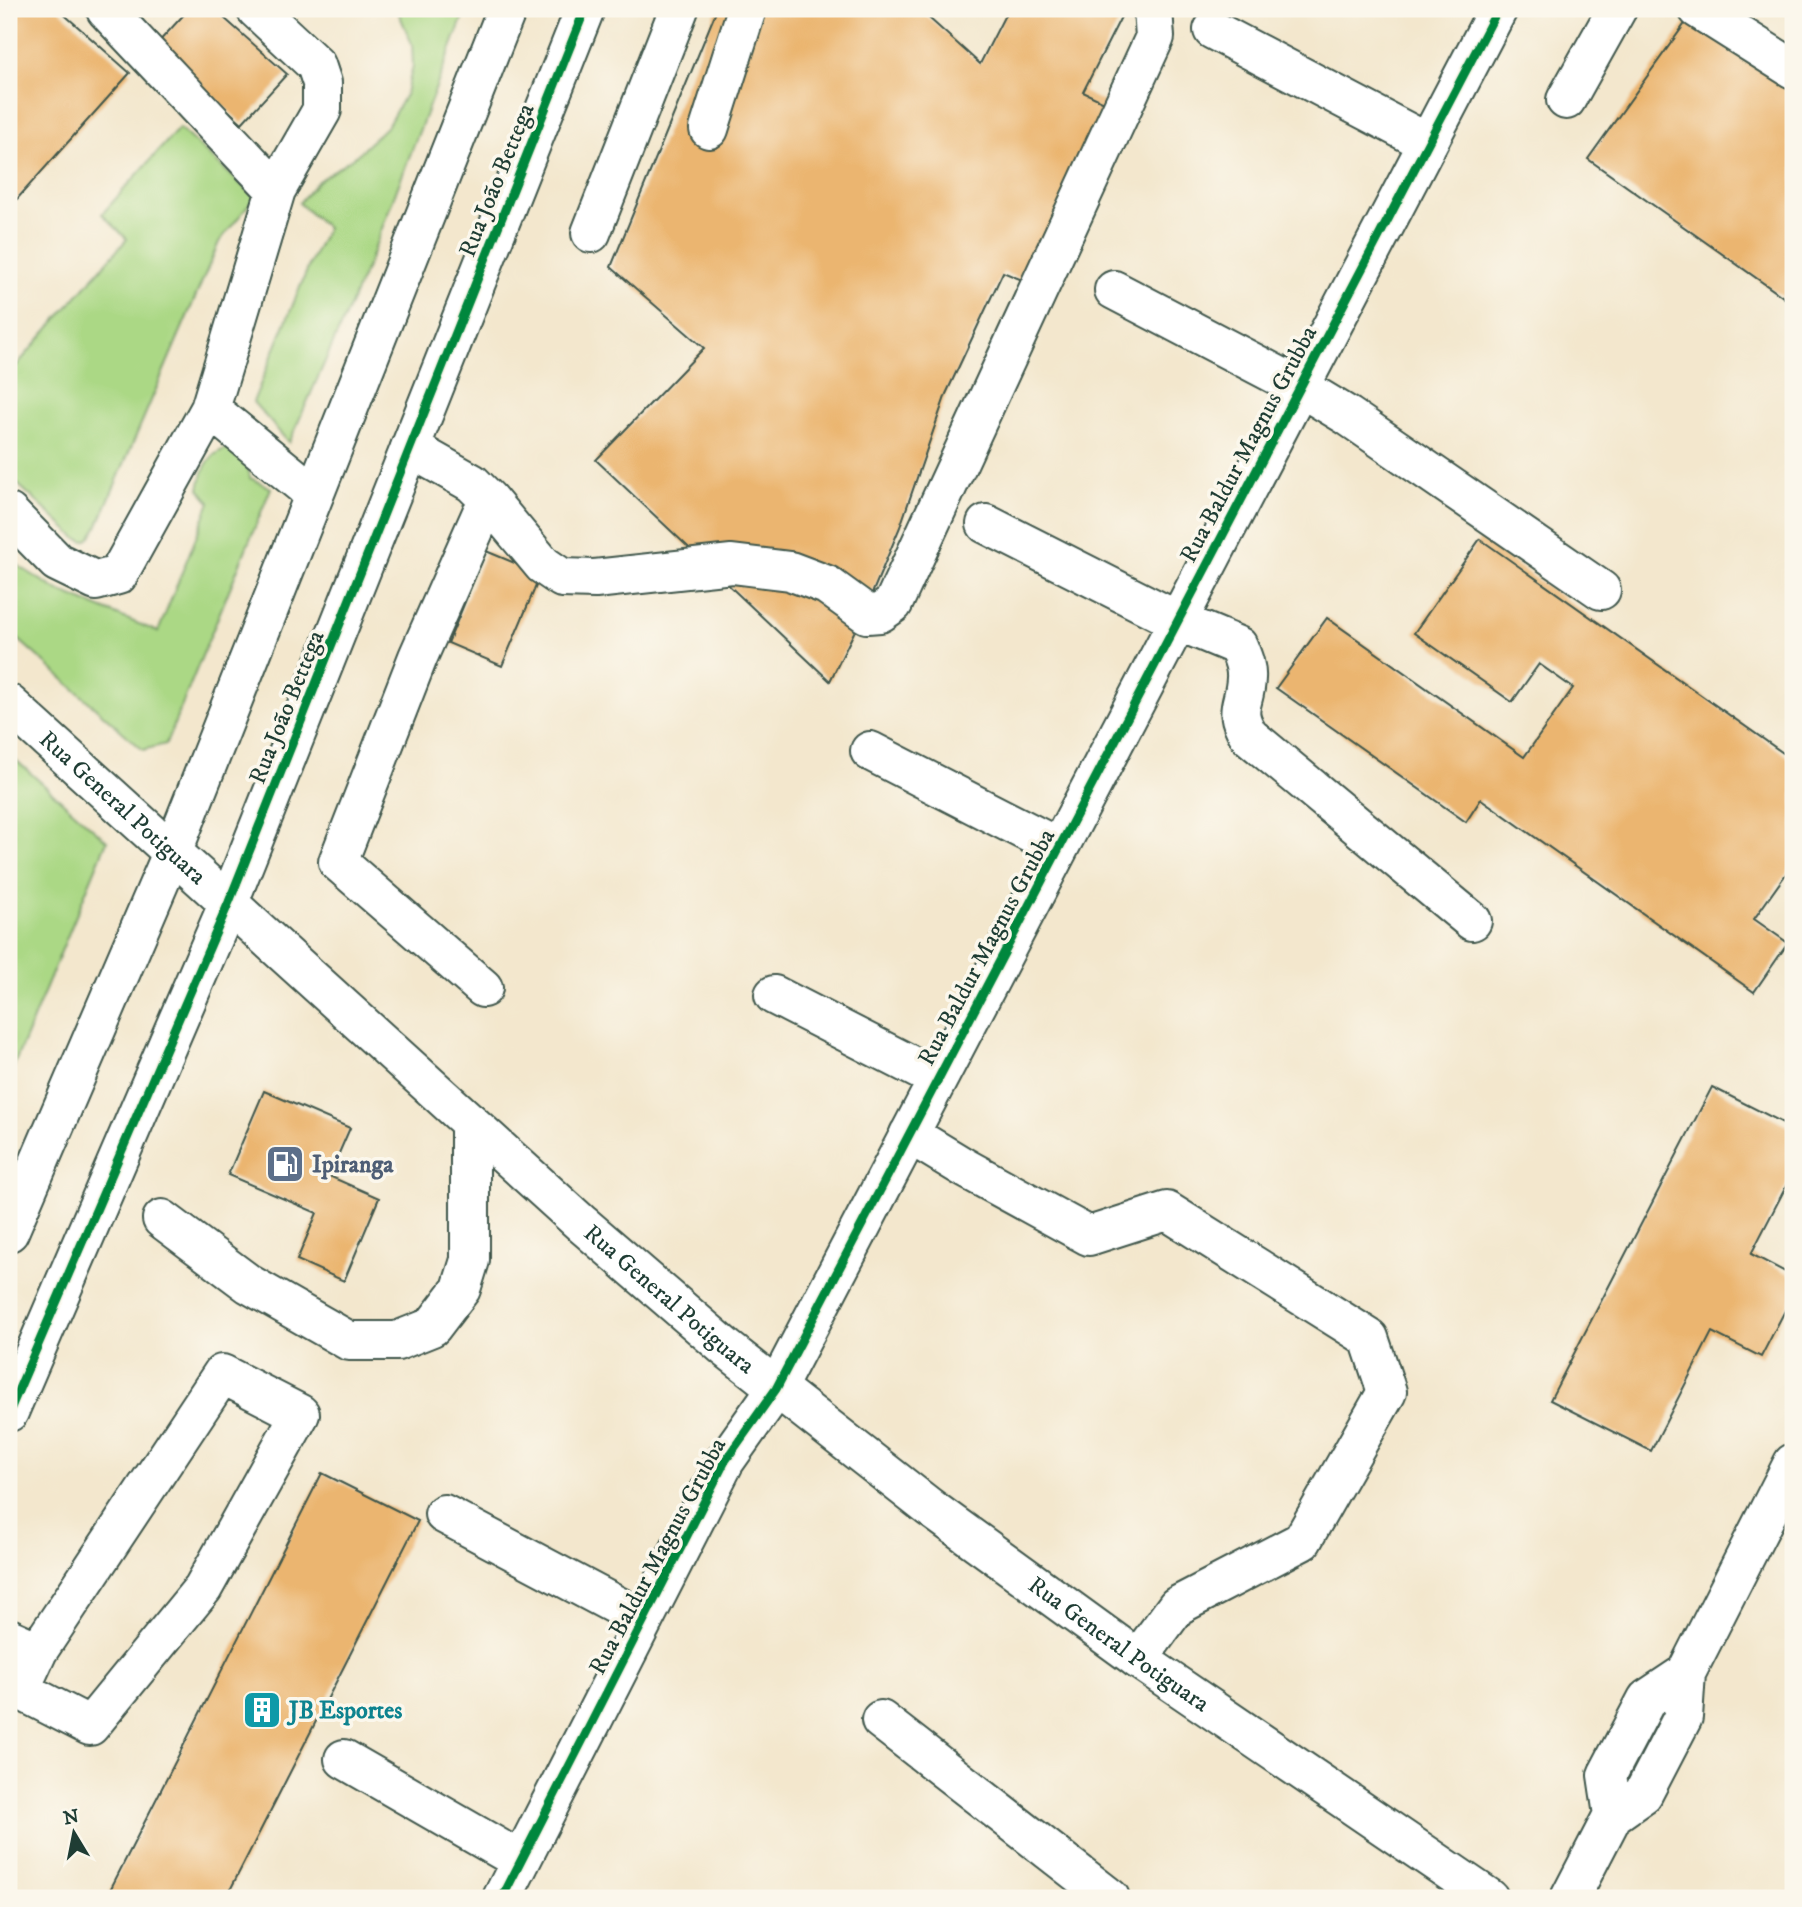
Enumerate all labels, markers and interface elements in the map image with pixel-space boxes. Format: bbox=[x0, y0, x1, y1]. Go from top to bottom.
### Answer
street label: Rua João Bettega bbox=[452, 98, 542, 262]
street label: Rua Baldur Magnus Grubba bbox=[1174, 320, 1324, 568]
street label: Rua João Bettega bbox=[242, 625, 332, 789]
street label: Rua General Potiguara bbox=[33, 725, 213, 892]
street label: Rua Baldur Magnus Grubba bbox=[912, 823, 1062, 1071]
fuel station icon: Ipiranga bbox=[264, 1143, 306, 1185]
place label: Ipiranga bbox=[312, 1150, 394, 1180]
street label: Rua General Potiguara bbox=[577, 1218, 761, 1381]
street label: Rua Baldur Magnus Grubba bbox=[583, 1432, 733, 1680]
street label: Rua General Potiguara bbox=[1022, 1570, 1216, 1720]
building icon: JB Esportes bbox=[241, 1689, 283, 1731]
place label: JB Esportes bbox=[286, 1696, 402, 1726]
north arrow bbox=[38, 1798, 108, 1868]
text: N bbox=[62, 1805, 81, 1830]

